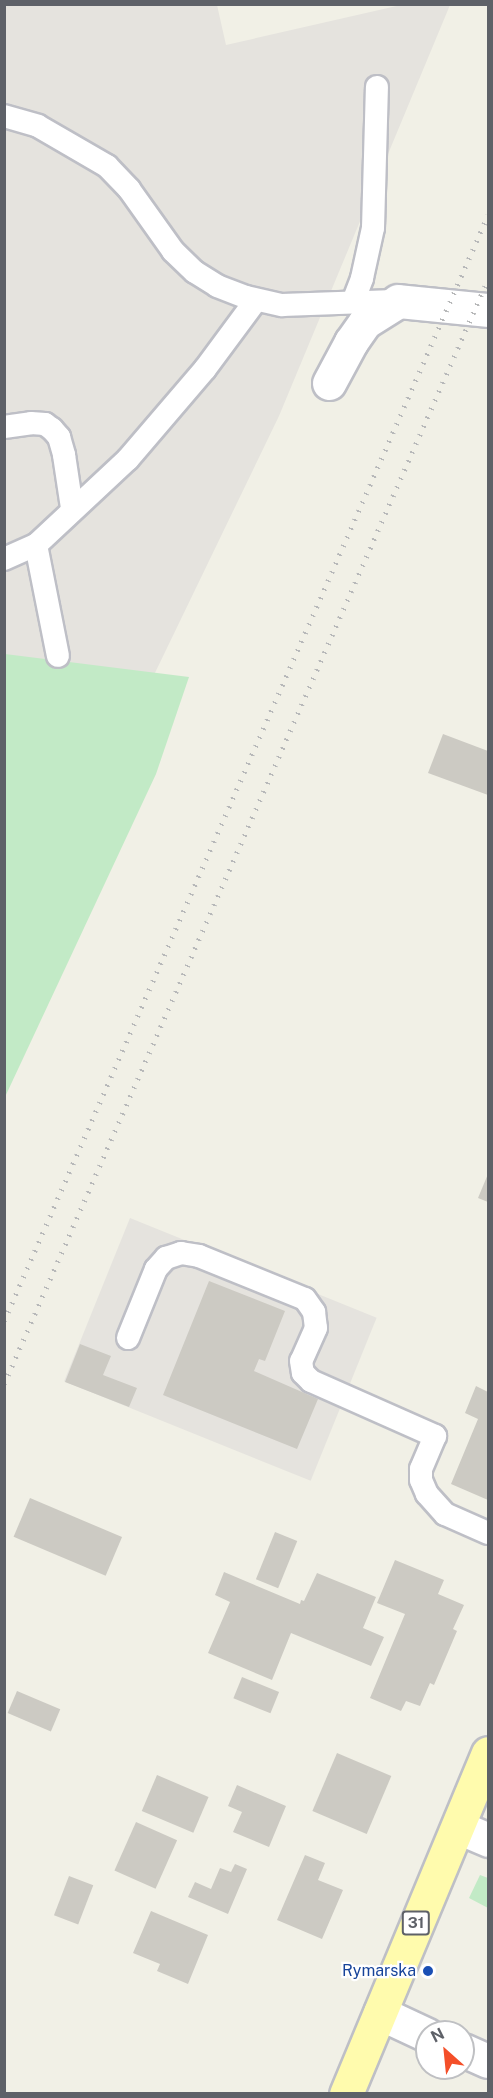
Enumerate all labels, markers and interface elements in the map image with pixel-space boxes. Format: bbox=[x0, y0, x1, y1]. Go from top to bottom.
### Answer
road number: 31 bbox=[401, 1911, 431, 1935]
place label: Rymarska bbox=[342, 1961, 416, 1981]
marker: Rymarska bbox=[421, 1964, 435, 1978]
north arrow bbox=[415, 2020, 475, 2080]
text: N bbox=[428, 2024, 447, 2047]

